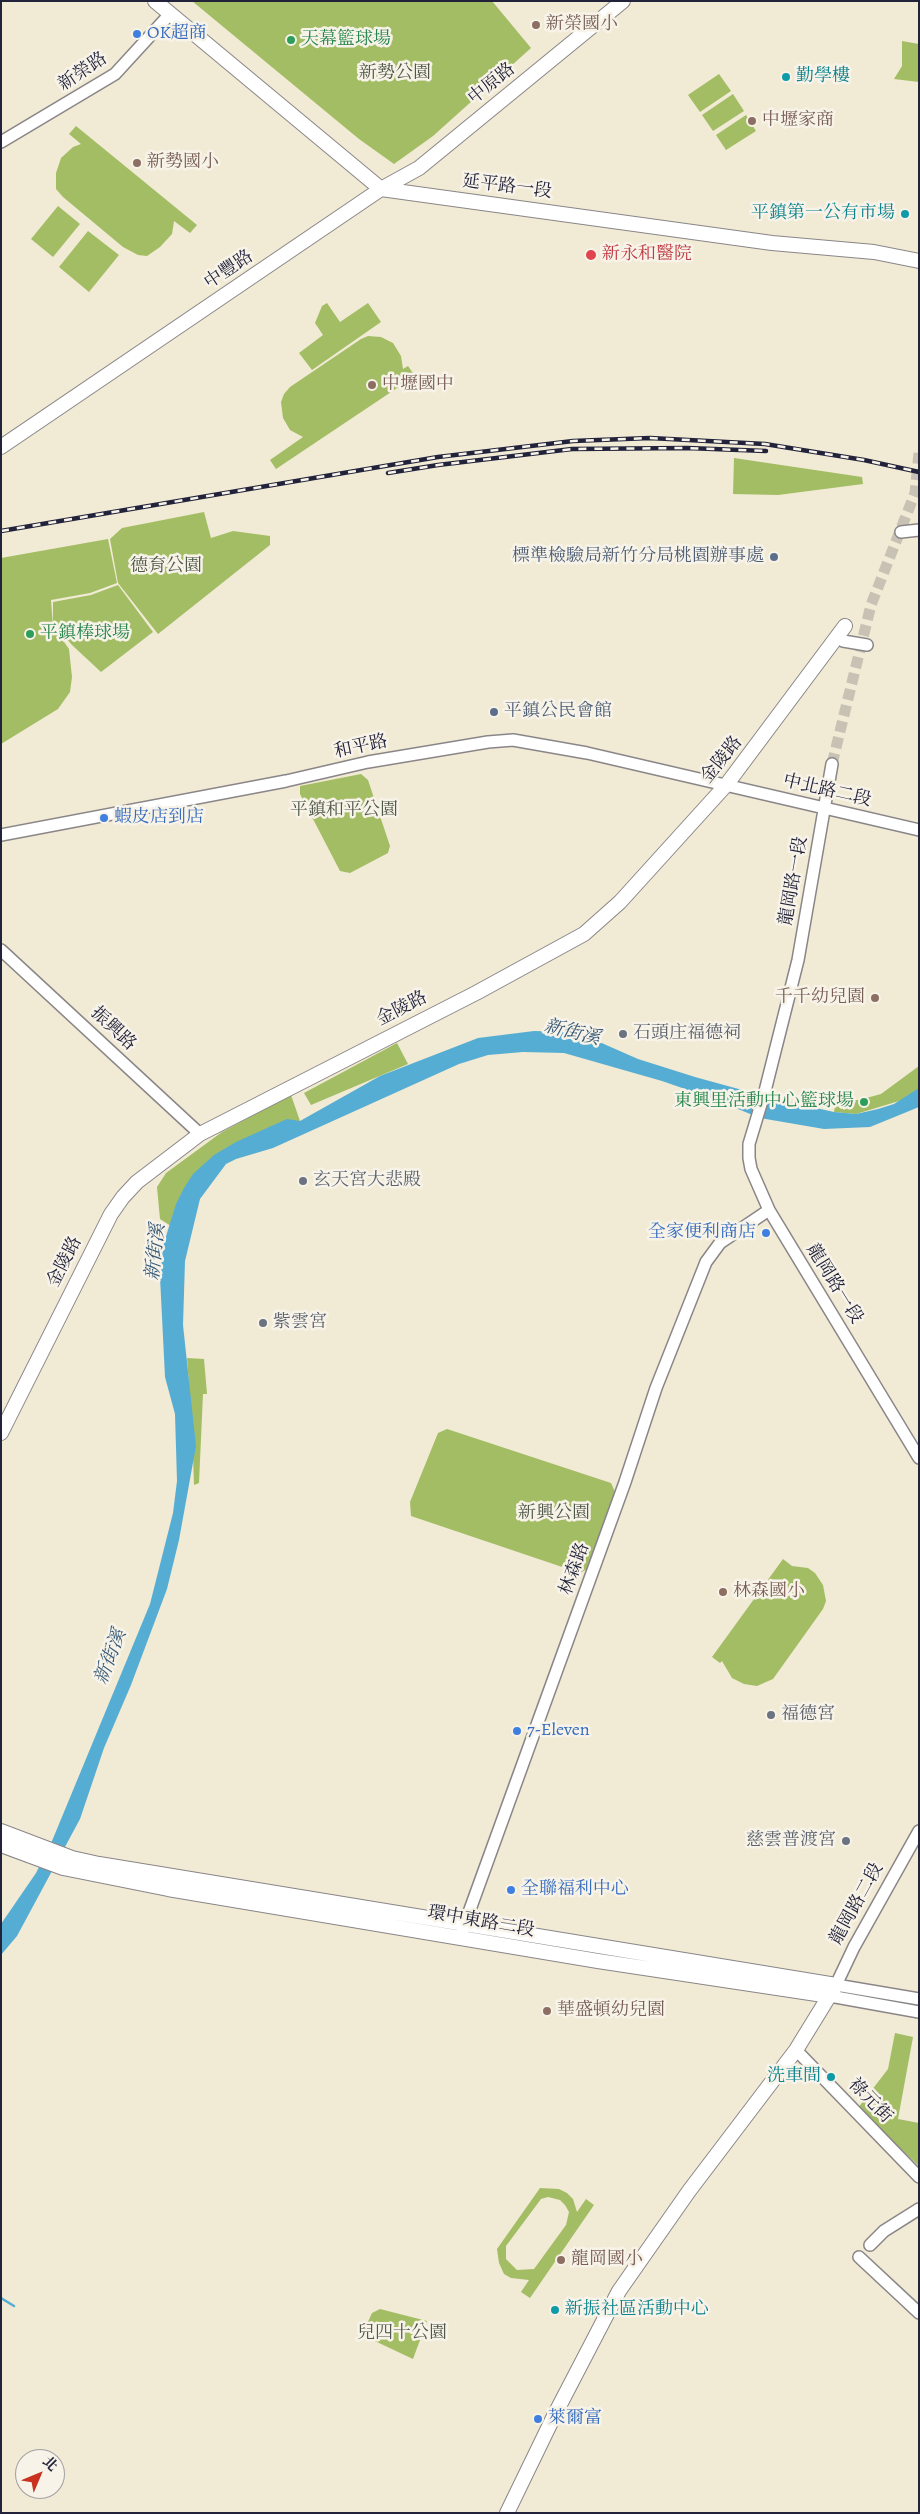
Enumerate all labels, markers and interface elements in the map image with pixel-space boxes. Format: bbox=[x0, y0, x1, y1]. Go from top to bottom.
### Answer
place label: 新榮國小 bbox=[546, 14, 618, 36]
marker: 新榮國小 bbox=[530, 19, 542, 31]
place label: OK超商 bbox=[147, 23, 207, 45]
marker: OK超商 bbox=[131, 28, 143, 40]
place label: 天幕籃球場 bbox=[301, 29, 391, 51]
marker: 天幕籃球場 bbox=[285, 34, 297, 46]
street label: 新榮路 bbox=[55, 48, 111, 96]
street label: 中原路 bbox=[464, 59, 520, 109]
park label: 新勢公園 bbox=[359, 63, 431, 85]
place label: 勤學樓 bbox=[796, 66, 850, 88]
marker: 勤學樓 bbox=[780, 71, 792, 83]
place label: 中壢家商 bbox=[762, 110, 834, 132]
marker: 中壢家商 bbox=[746, 115, 758, 127]
place label: 新勢國小 bbox=[147, 152, 219, 174]
marker: 新勢國小 bbox=[131, 157, 143, 169]
street label: 延平路一段 bbox=[461, 171, 553, 203]
place label: 平鎮第一公有市場 bbox=[751, 203, 895, 225]
marker: 平鎮第一公有市場 bbox=[899, 208, 911, 220]
place label: 新永和醫院 bbox=[602, 244, 692, 266]
street label: 中豐路 bbox=[201, 246, 257, 294]
marker: 新永和醫院 bbox=[584, 248, 598, 262]
place label: 中壢國中 bbox=[382, 374, 454, 396]
marker: 中壢國中 bbox=[366, 379, 378, 391]
place label: 標準檢驗局新竹分局桃園辦事處 bbox=[512, 546, 764, 568]
marker: 標準檢驗局新竹分局桃園辦事處 bbox=[768, 551, 780, 563]
park label: 德育公園 bbox=[130, 556, 202, 578]
place label: 平鎮棒球場 bbox=[40, 623, 130, 645]
marker: 平鎮棒球場 bbox=[24, 628, 36, 640]
place label: 平鎮公民會館 bbox=[504, 701, 612, 723]
marker: 平鎮公民會館 bbox=[488, 706, 500, 718]
street label: 和平路 bbox=[332, 731, 390, 763]
street label: 金陵路 bbox=[697, 732, 747, 788]
street label: 中北路二段 bbox=[781, 770, 873, 812]
park label: 平鎮和平公園 bbox=[290, 800, 398, 822]
place label: 蝦皮店到店 bbox=[114, 807, 204, 829]
marker: 蝦皮店到店 bbox=[98, 812, 110, 824]
street label: 龍岡路一段 bbox=[776, 835, 812, 927]
street label: 金陵路 bbox=[373, 987, 431, 1031]
place label: 千千幼兒園 bbox=[775, 987, 865, 1009]
marker: 千千幼兒園 bbox=[869, 992, 881, 1004]
street label: 振興路 bbox=[86, 1003, 140, 1055]
water label: 新街溪 bbox=[542, 1015, 602, 1051]
place label: 石頭庄福德祠 bbox=[633, 1023, 741, 1045]
marker: 石頭庄福德祠 bbox=[617, 1028, 629, 1040]
place label: 東興里活動中心籃球場 bbox=[674, 1091, 854, 1113]
marker: 東興里活動中心籃球場 bbox=[858, 1096, 870, 1108]
place label: 玄天宮大悲殿 bbox=[313, 1170, 421, 1192]
marker: 玄天宮大悲殿 bbox=[297, 1175, 309, 1187]
water label: 新街溪 bbox=[142, 1222, 170, 1282]
place label: 全家便利商店 bbox=[648, 1222, 756, 1244]
marker: 全家便利商店 bbox=[760, 1227, 772, 1239]
street label: 金陵路 bbox=[43, 1233, 87, 1291]
street label: 龍岡路一段 bbox=[801, 1240, 867, 1328]
place label: 紫雲宮 bbox=[273, 1312, 327, 1334]
marker: 紫雲宮 bbox=[257, 1317, 269, 1329]
park label: 新興公園 bbox=[518, 1503, 590, 1525]
street label: 林森路 bbox=[556, 1540, 594, 1598]
place label: 林森國小 bbox=[733, 1581, 805, 1603]
marker: 林森國小 bbox=[717, 1586, 729, 1598]
water label: 新街溪 bbox=[90, 1626, 132, 1688]
place label: 福德宮 bbox=[781, 1704, 835, 1726]
marker: 福德宮 bbox=[765, 1709, 777, 1721]
place label: 7-Eleven bbox=[527, 1720, 590, 1742]
marker: 7-Eleven bbox=[511, 1725, 523, 1737]
place label: 慈雲普渡宮 bbox=[746, 1830, 836, 1852]
marker: 慈雲普渡宮 bbox=[840, 1835, 852, 1847]
street label: 龍岡路二段 bbox=[826, 1859, 888, 1949]
place label: 全聯福利中心 bbox=[521, 1879, 629, 1901]
marker: 全聯福利中心 bbox=[505, 1884, 517, 1896]
street label: 環中東路二段 bbox=[426, 1902, 536, 1942]
place label: 華盛頓幼兒園 bbox=[557, 2000, 665, 2022]
marker: 華盛頓幼兒園 bbox=[541, 2005, 553, 2017]
place label: 洗車間 bbox=[767, 2066, 821, 2088]
marker: 洗車間 bbox=[825, 2071, 837, 2083]
street label: 祿元街 bbox=[843, 2074, 897, 2128]
place label: 龍岡國小 bbox=[571, 2249, 643, 2271]
marker: 龍岡國小 bbox=[555, 2254, 567, 2266]
place label: 新振社區活動中心 bbox=[565, 2299, 709, 2321]
marker: 新振社區活動中心 bbox=[549, 2304, 561, 2316]
park label: 兒四十公園 bbox=[357, 2323, 447, 2345]
place label: 萊爾富 bbox=[548, 2408, 602, 2430]
marker: 萊爾富 bbox=[532, 2413, 544, 2425]
north arrow bbox=[15, 2449, 65, 2499]
text: 北 bbox=[39, 2452, 62, 2475]

